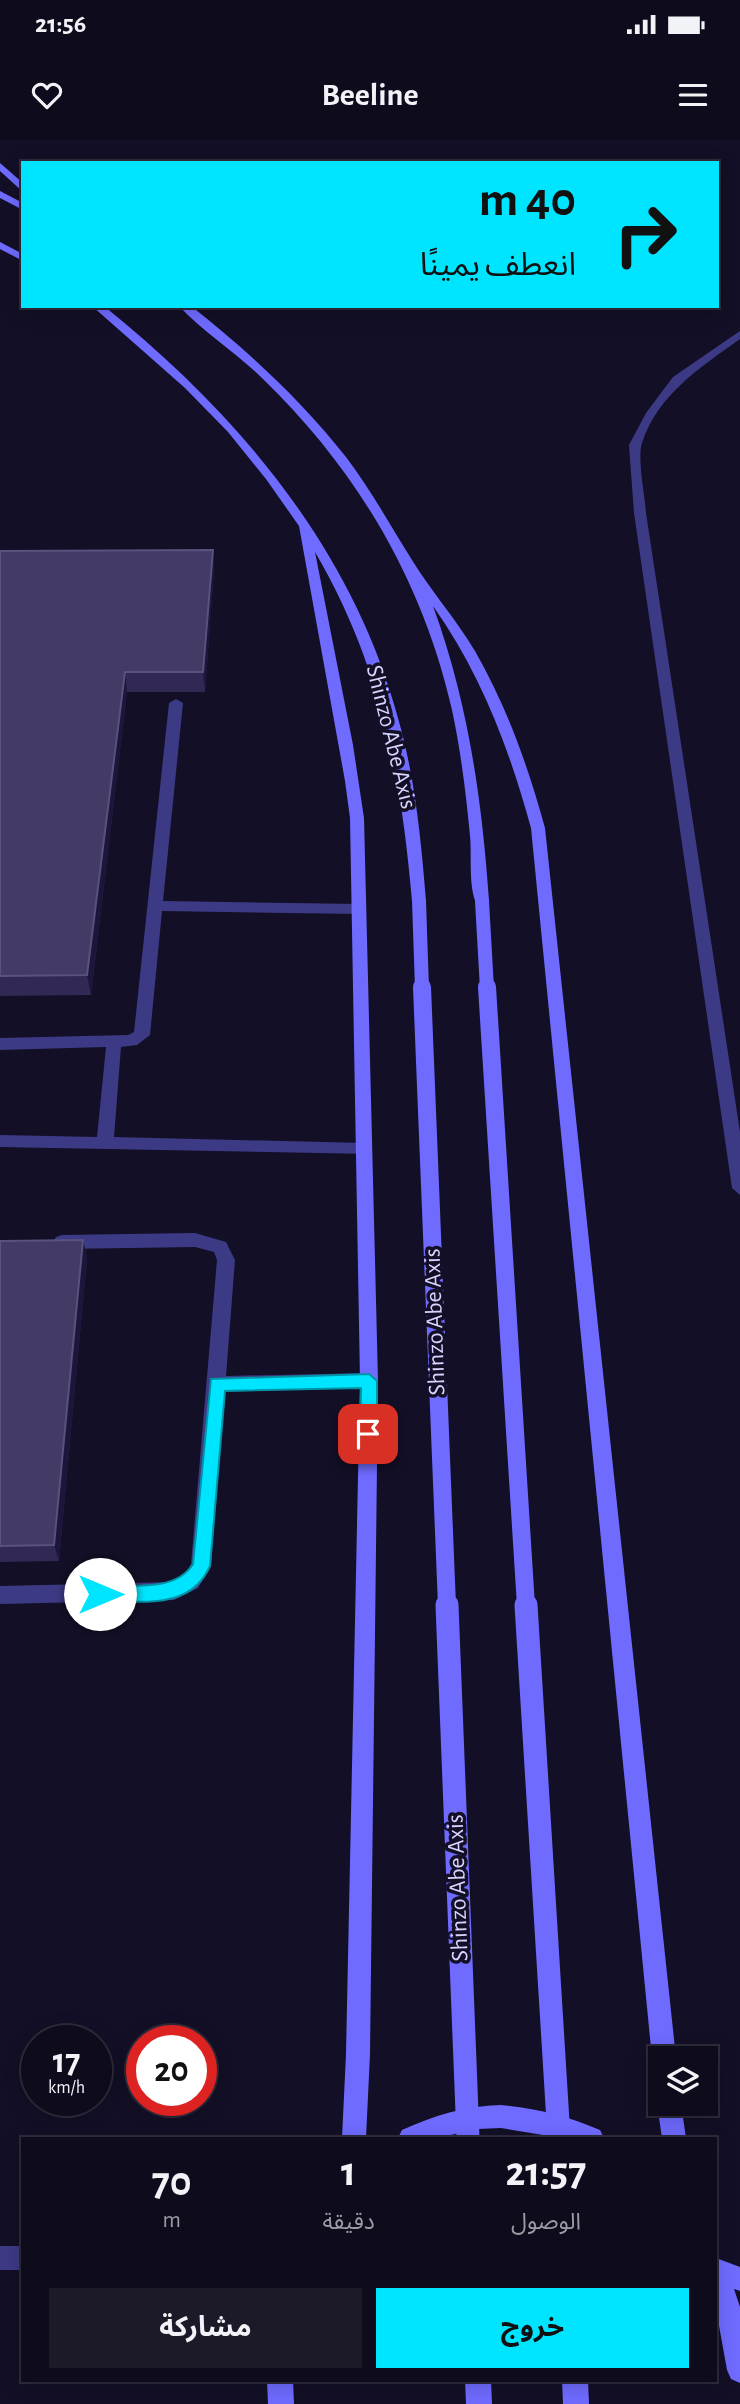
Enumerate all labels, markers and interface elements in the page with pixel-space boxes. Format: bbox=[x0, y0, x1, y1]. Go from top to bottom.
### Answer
text: 21:56 bbox=[35, 11, 86, 37]
icon: heart bbox=[28, 76, 66, 114]
icon: menu bbox=[674, 76, 712, 114]
text: Beeline bbox=[321, 79, 419, 111]
text: 40 m bbox=[479, 176, 576, 225]
icon: right bbox=[600, 189, 691, 280]
text: انعطف يمينًا bbox=[420, 249, 576, 281]
street label: Shinzo Abe Axis bbox=[362, 663, 420, 811]
street label: Shinzo Abe Axis bbox=[420, 1248, 450, 1396]
pin bbox=[338, 1404, 398, 1464]
icon: arrive bbox=[349, 1415, 387, 1453]
position arrow bbox=[63, 1557, 137, 1631]
street label: Shinzo Abe Axis bbox=[443, 1814, 473, 1962]
speed limit sign: 20 bbox=[126, 2025, 217, 2116]
text: 17 bbox=[53, 2044, 80, 2079]
map controls bbox=[648, 2046, 718, 2116]
button: layers bbox=[648, 2046, 718, 2116]
text: km/h bbox=[48, 2079, 85, 2097]
text: 1 bbox=[341, 2151, 356, 2193]
text: 21:57 bbox=[506, 2151, 586, 2193]
text: 70 bbox=[152, 2161, 192, 2203]
text: m bbox=[163, 2209, 181, 2232]
text: دقيقة bbox=[322, 2211, 375, 2234]
text: الوصول bbox=[511, 2211, 581, 2234]
button: مشاركة bbox=[49, 2288, 362, 2368]
button: خروج bbox=[376, 2288, 689, 2368]

